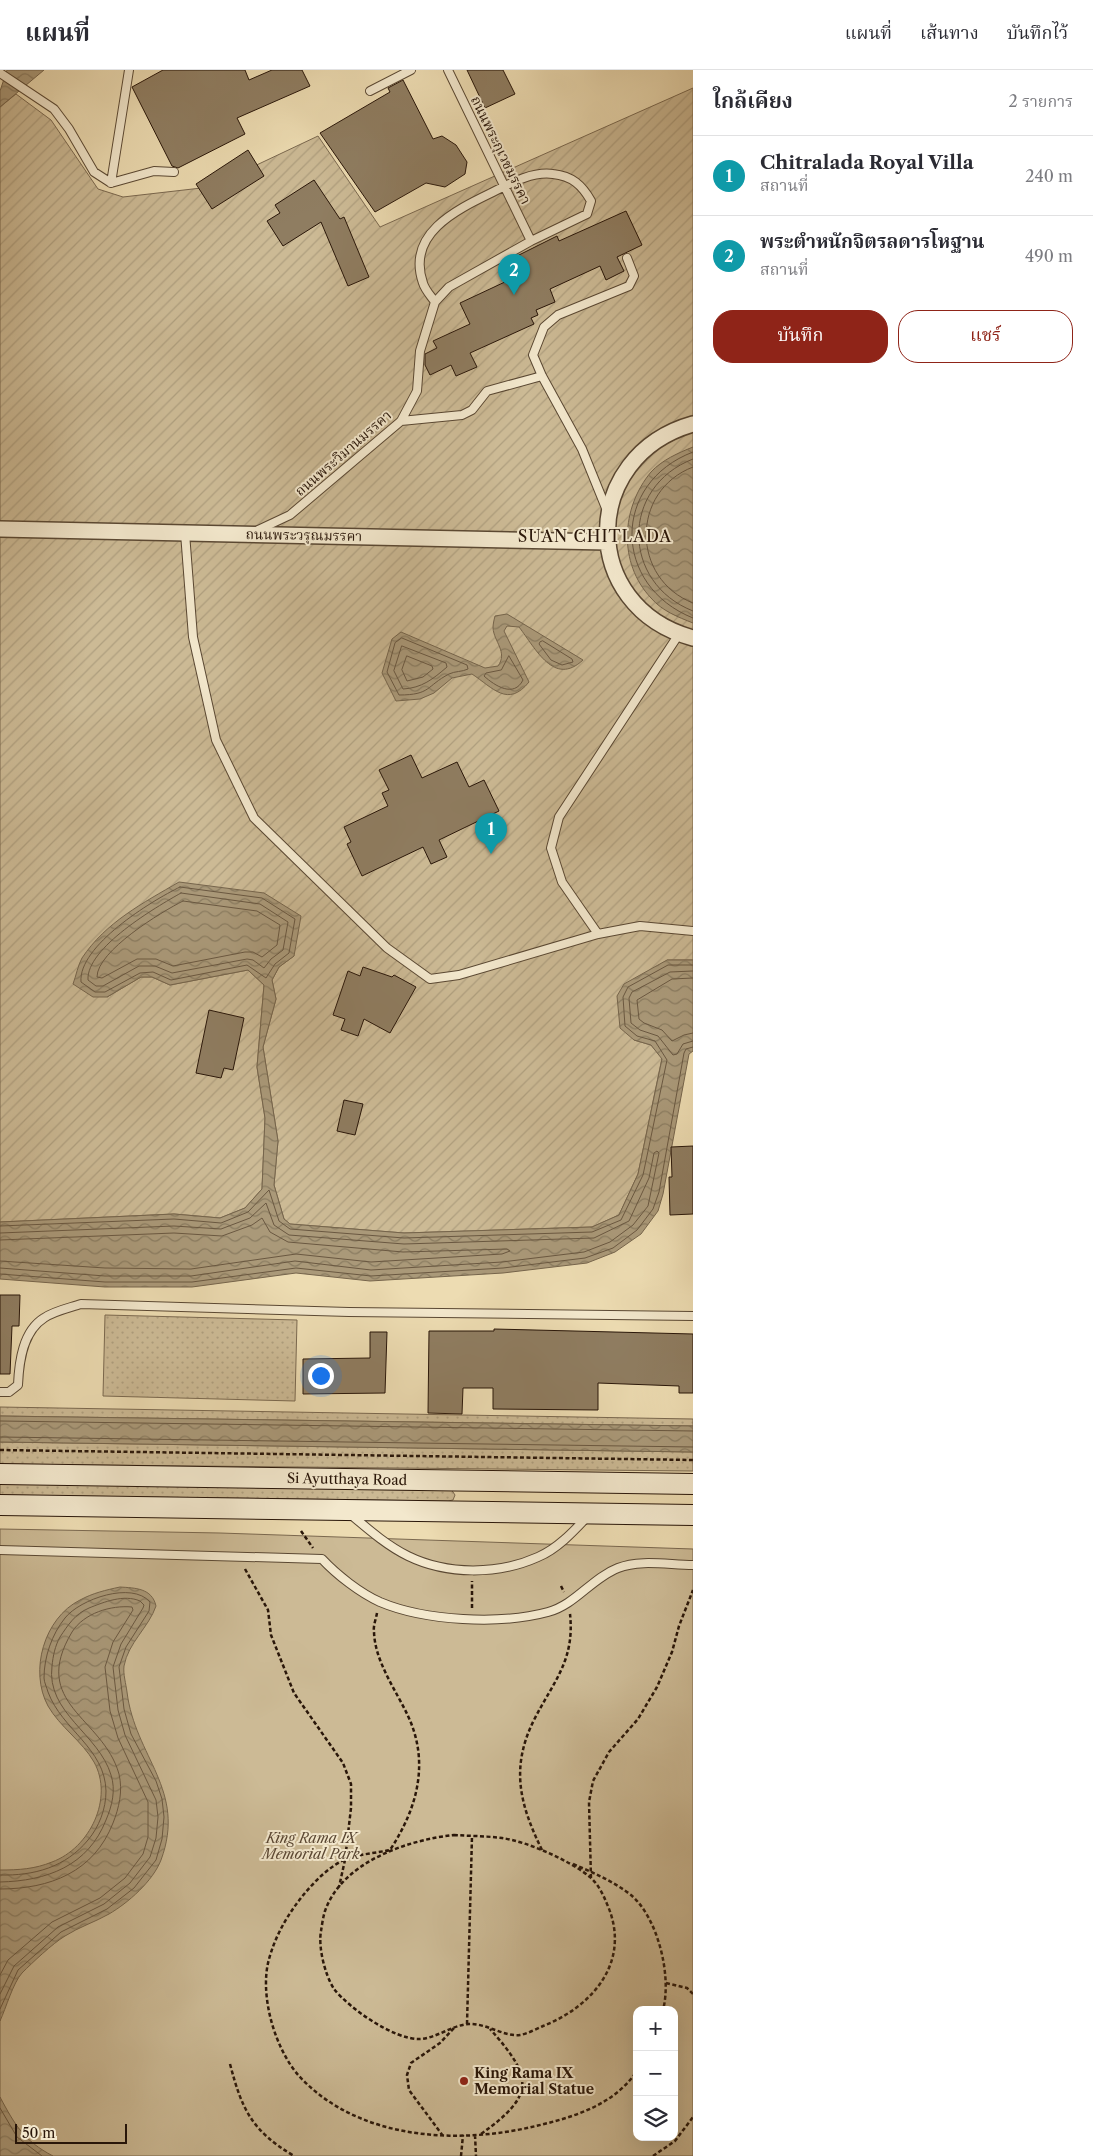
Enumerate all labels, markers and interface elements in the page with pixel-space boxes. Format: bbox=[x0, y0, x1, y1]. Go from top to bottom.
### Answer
text: แผนที่ bbox=[25, 18, 90, 47]
text: แผนที่ bbox=[845, 22, 892, 44]
text: เส้นทาง bbox=[920, 22, 979, 44]
text: บันทึกไว้ bbox=[1007, 22, 1068, 44]
text: ใกล้เคียง bbox=[713, 88, 793, 113]
text: 2 รายการ bbox=[1009, 91, 1073, 111]
street label: ถนนพระกุเวชมรรคา bbox=[467, 93, 535, 207]
text: Chitralada Royal Villa bbox=[760, 151, 974, 174]
text: 1 bbox=[725, 166, 733, 186]
text: 240 m bbox=[1025, 166, 1073, 186]
text: สถานที่ bbox=[760, 175, 808, 195]
text: พระตำหนักจิตรลดารโหฐาน bbox=[760, 230, 984, 253]
text: 2 bbox=[724, 246, 734, 266]
text: 490 m bbox=[1025, 246, 1073, 266]
pin: 2 bbox=[498, 254, 530, 295]
text: สถานที่ bbox=[760, 259, 808, 279]
button: บันทึก bbox=[713, 310, 888, 363]
button: แชร์ bbox=[898, 310, 1073, 363]
street label: ถนนพระวิมานมรรคา bbox=[291, 406, 395, 500]
street label: ถนนพระวรุณมรรคา bbox=[245, 525, 363, 545]
district label: SUAN CHITLADA bbox=[518, 526, 672, 546]
pin: 1 bbox=[475, 813, 507, 854]
your location bbox=[308, 1363, 334, 1389]
street label: Si Ayutthaya Road bbox=[287, 1469, 408, 1489]
park label: King Rama IX Memorial Park bbox=[260, 1829, 361, 1863]
map controls bbox=[633, 2006, 678, 2141]
button: + bbox=[633, 2006, 678, 2051]
button: − bbox=[633, 2051, 678, 2096]
place label: King Rama IX Memorial Statue bbox=[474, 2064, 594, 2098]
marker: King Rama IX Memorial Statue bbox=[458, 2075, 470, 2087]
button: layers bbox=[633, 2096, 678, 2141]
scale bar bbox=[15, 2121, 128, 2144]
text: 50 m bbox=[22, 2124, 55, 2142]

